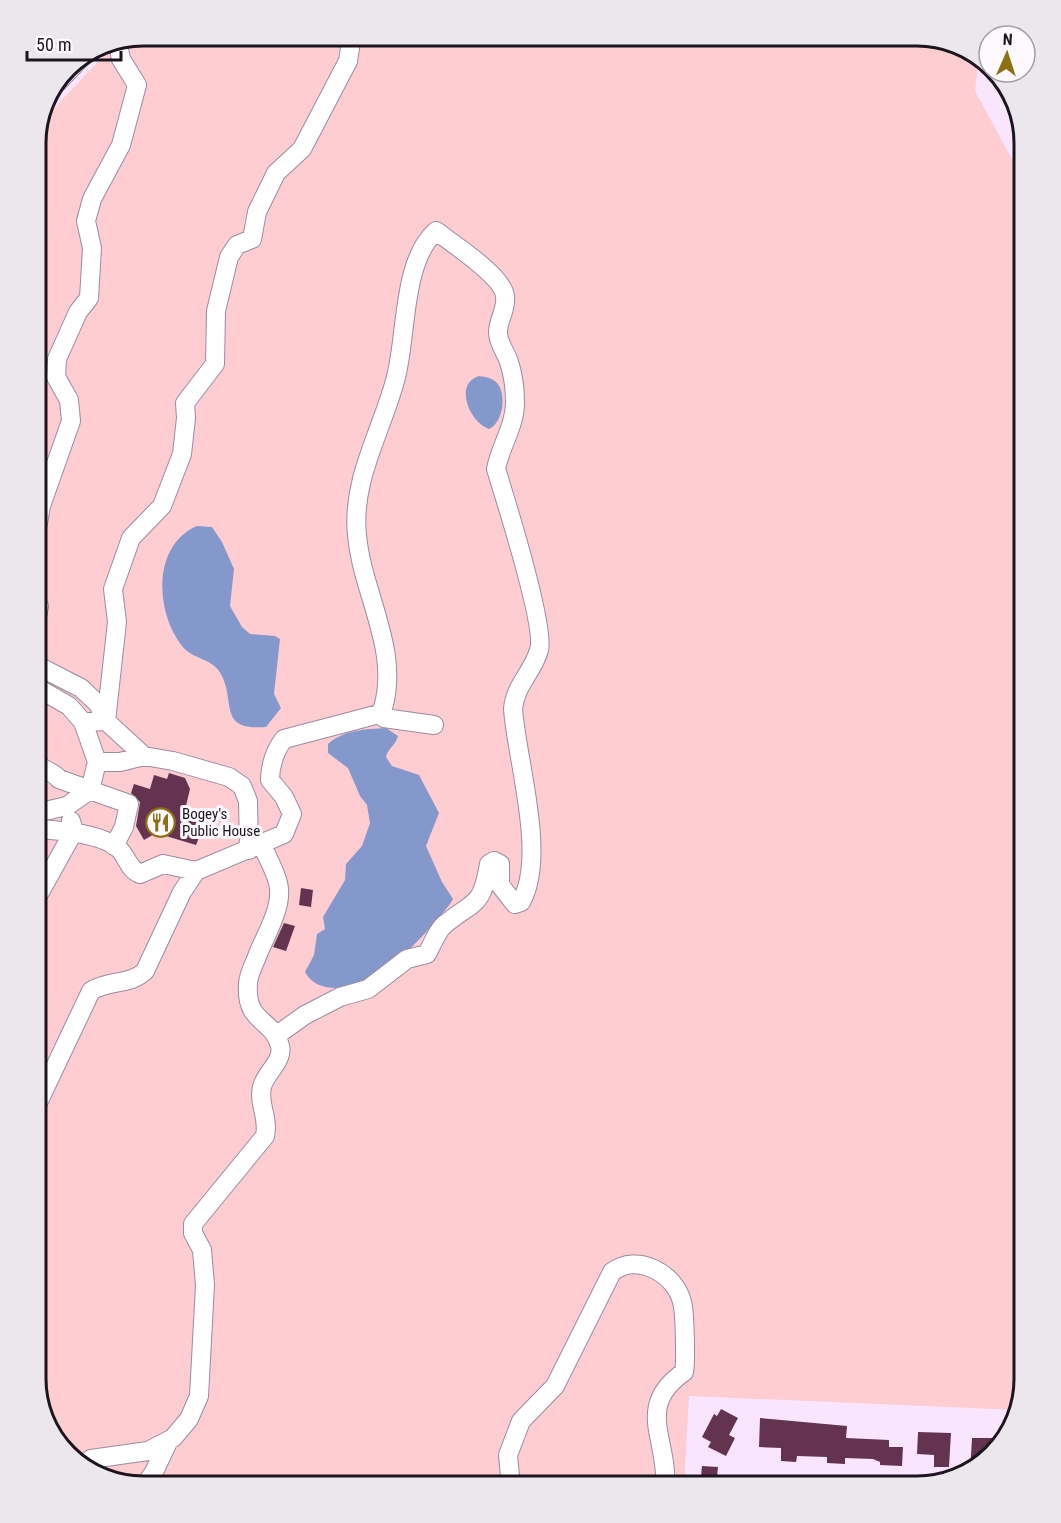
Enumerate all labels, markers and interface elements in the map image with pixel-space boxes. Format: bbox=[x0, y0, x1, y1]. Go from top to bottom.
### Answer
scale bar bbox=[27, 24, 122, 62]
north arrow bbox=[977, 24, 1037, 84]
text: N bbox=[1002, 30, 1013, 49]
text: 50 m bbox=[36, 34, 71, 55]
place label: Bogey's Public House bbox=[182, 805, 260, 840]
restaurant icon: Bogey's Public House bbox=[145, 807, 177, 839]

